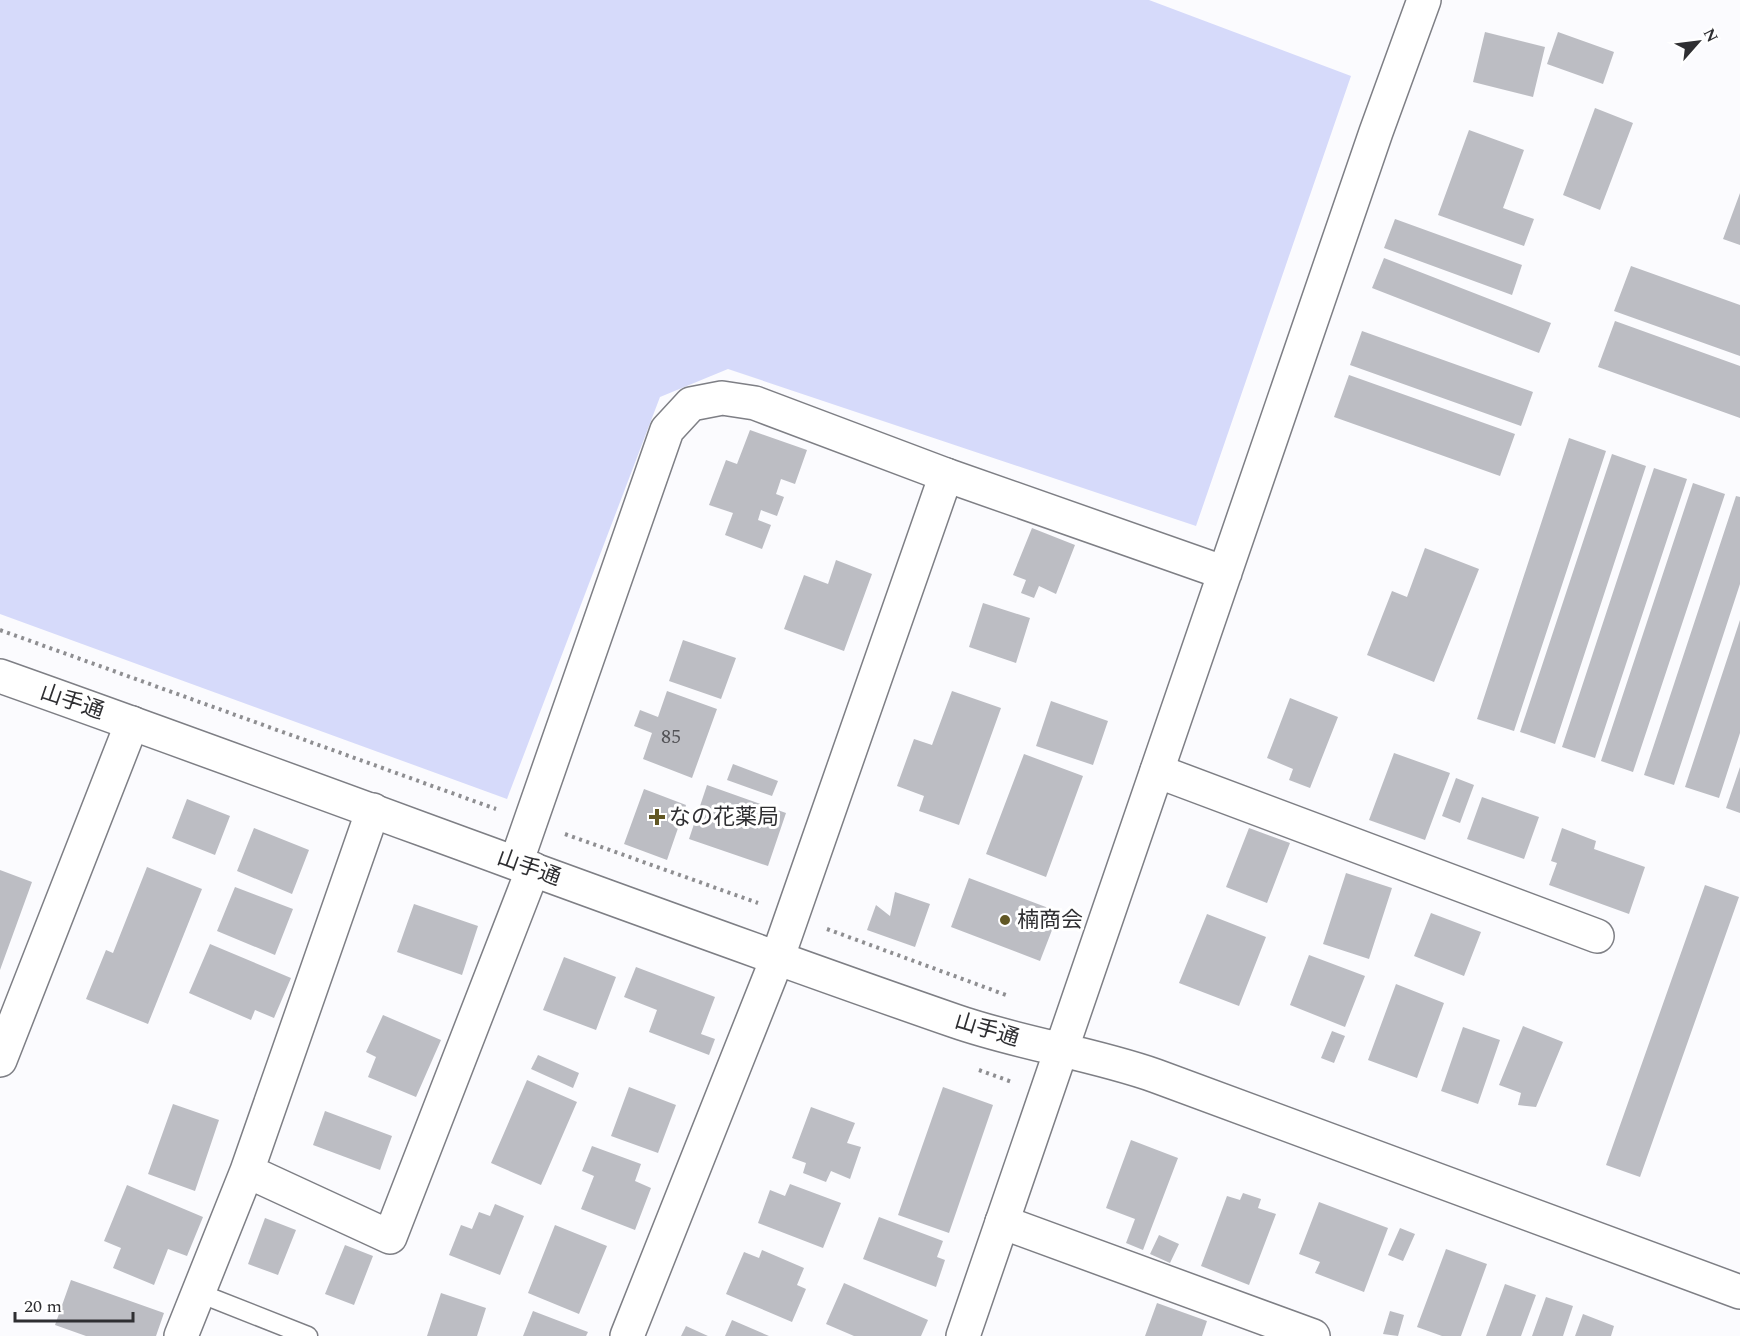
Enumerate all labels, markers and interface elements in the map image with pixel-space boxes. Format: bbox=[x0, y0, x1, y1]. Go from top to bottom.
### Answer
north arrow bbox=[1668, 12, 1728, 72]
text: N bbox=[1697, 24, 1724, 47]
street label: 山手通 bbox=[35, 676, 109, 728]
house number: 85 bbox=[661, 722, 681, 752]
place label: なの花薬局 bbox=[669, 801, 779, 834]
marker: なの花薬局 bbox=[650, 810, 664, 824]
street label: 山手通 bbox=[492, 841, 566, 895]
place label: 楠商会 bbox=[1017, 904, 1083, 937]
marker: 楠商会 bbox=[998, 913, 1012, 927]
street label: 山手通 bbox=[951, 1005, 1023, 1055]
scale bar bbox=[15, 1285, 134, 1323]
text: 20 m bbox=[24, 1293, 62, 1320]

